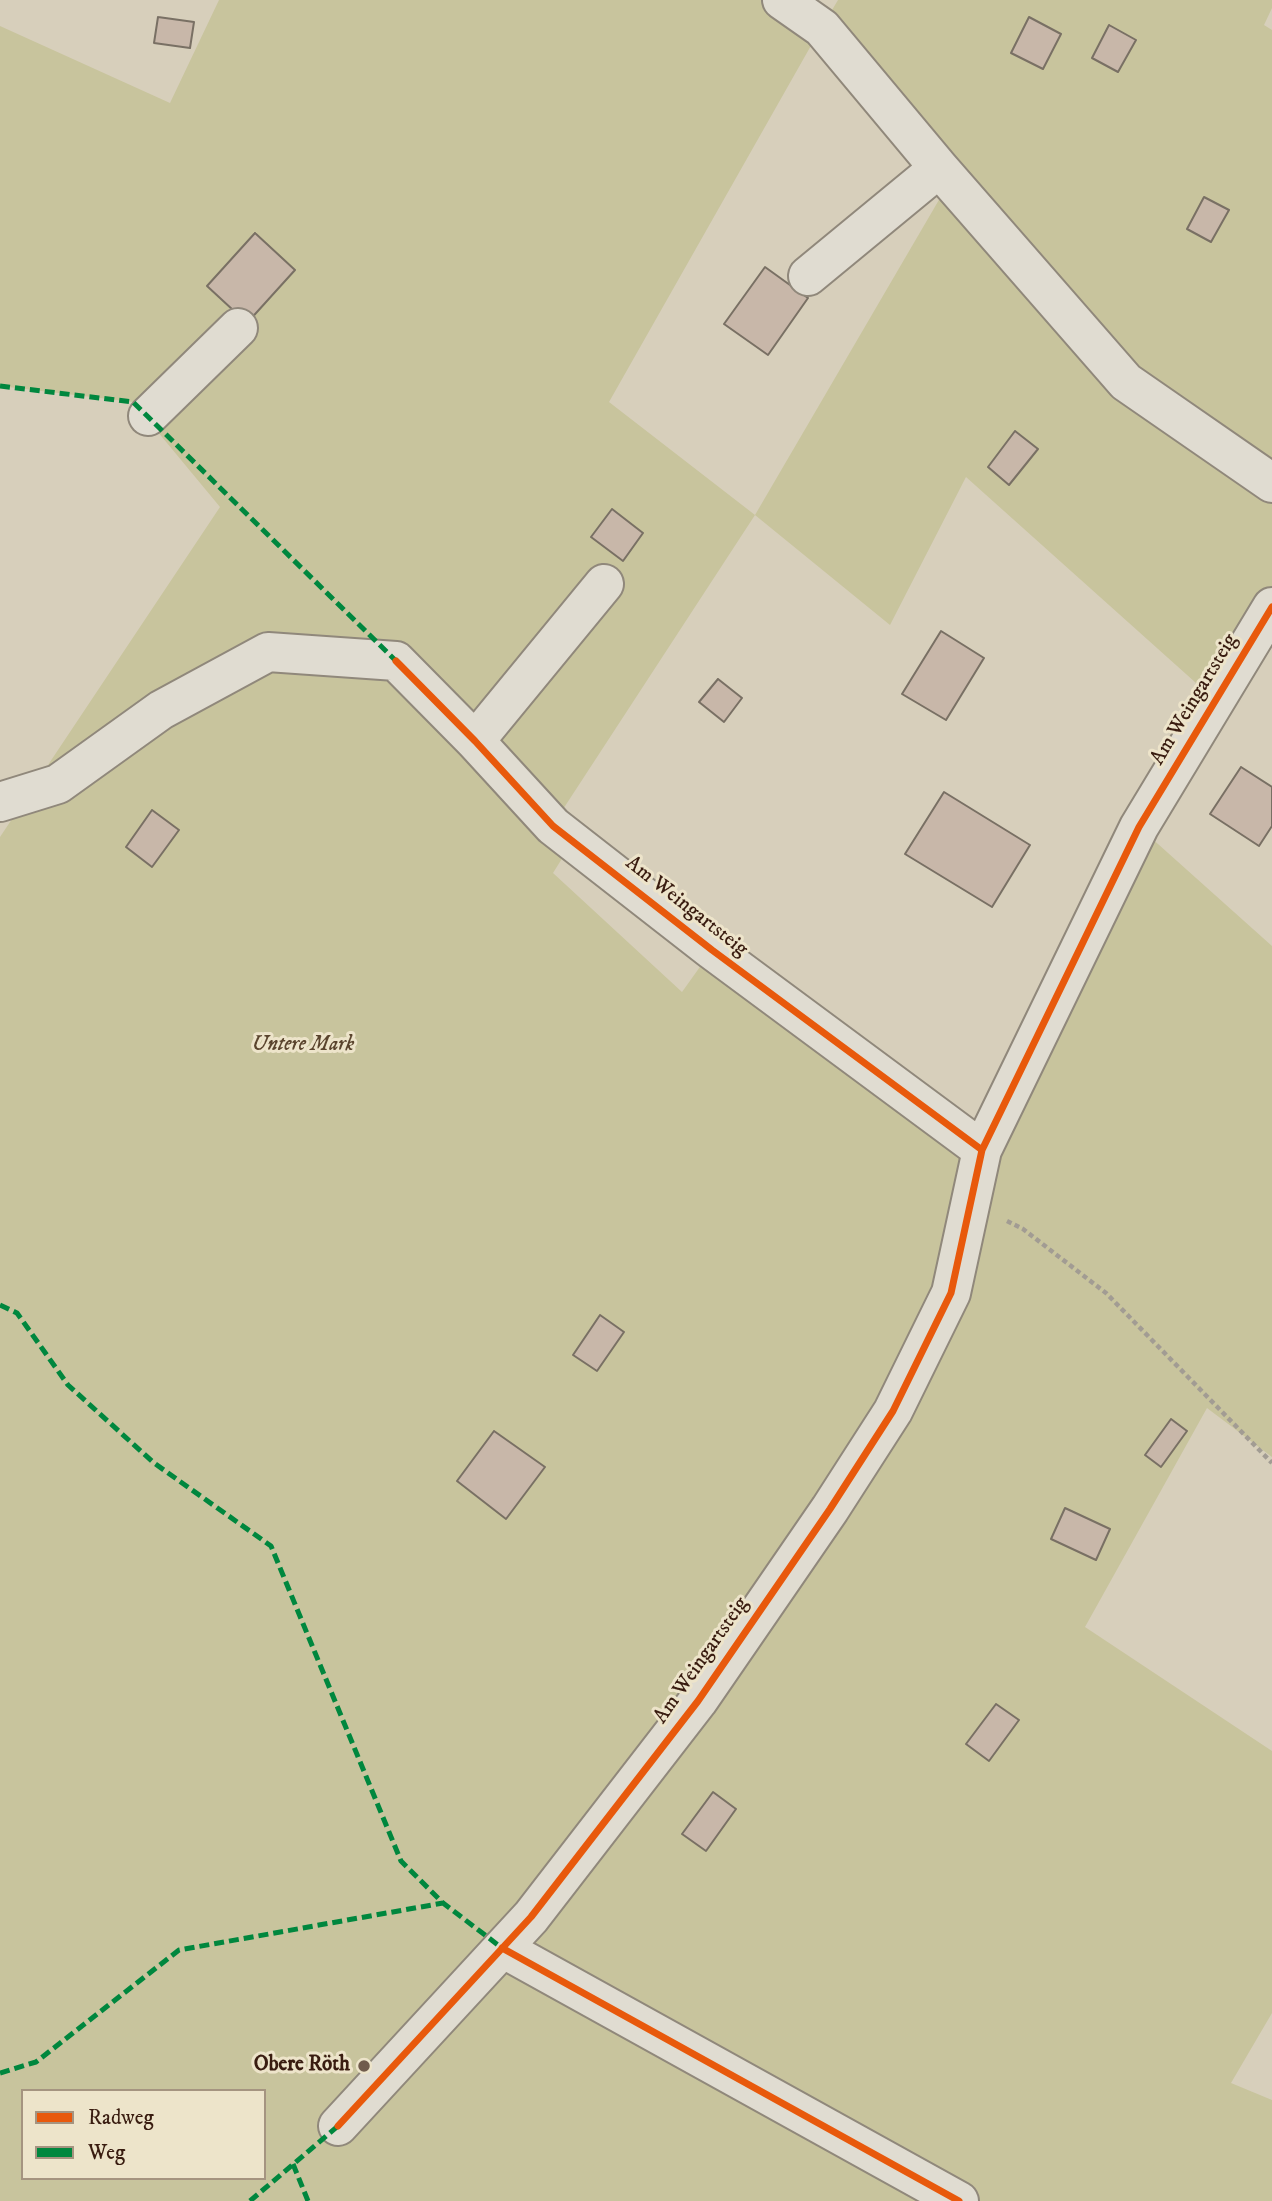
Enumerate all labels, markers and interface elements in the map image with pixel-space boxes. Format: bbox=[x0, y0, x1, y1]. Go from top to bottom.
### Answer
street label: Am Weingartsteig bbox=[1146, 630, 1244, 770]
street label: Am Weingartsteig bbox=[620, 851, 752, 963]
park label: Untere Mark bbox=[252, 1033, 354, 1059]
street label: Am Weingartsteig bbox=[649, 1593, 755, 1729]
place label: Obere Röth bbox=[254, 2053, 350, 2079]
marker: Obere Röth bbox=[356, 2058, 372, 2074]
legend bbox=[21, 2089, 266, 2180]
text: Radweg bbox=[88, 2105, 154, 2131]
text: Weg bbox=[88, 2140, 125, 2166]

